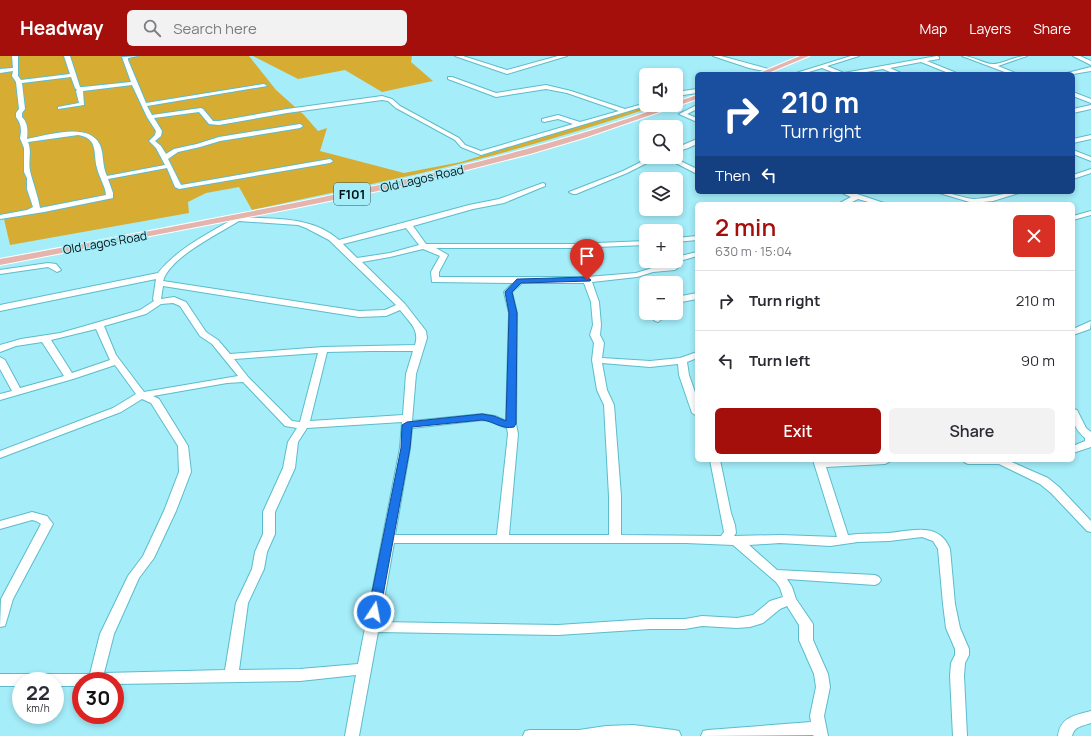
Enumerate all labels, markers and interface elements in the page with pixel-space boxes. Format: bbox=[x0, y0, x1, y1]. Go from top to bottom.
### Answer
search box bbox=[127, 10, 407, 46]
text: Headway bbox=[20, 15, 103, 41]
icon: search bbox=[141, 17, 163, 39]
text: Search here bbox=[173, 18, 257, 39]
text: Map bbox=[919, 19, 947, 38]
text: Layers bbox=[969, 19, 1011, 38]
text: Share bbox=[1033, 19, 1071, 38]
map controls bbox=[639, 68, 683, 320]
button: sound bbox=[639, 68, 683, 112]
text: 210 m bbox=[781, 83, 859, 121]
icon: right bbox=[715, 88, 767, 140]
text: Turn right bbox=[781, 119, 862, 143]
button: search bbox=[639, 120, 683, 164]
street label: Old Lagos Road bbox=[379, 161, 465, 196]
icon: left bbox=[758, 164, 780, 186]
text: Then bbox=[715, 165, 750, 186]
button: layers bbox=[639, 172, 683, 216]
road number: F101 bbox=[334, 183, 370, 205]
text: 2 min bbox=[715, 210, 776, 243]
button: close bbox=[1013, 215, 1055, 257]
button: + bbox=[639, 224, 683, 268]
street label: Old Lagos Road bbox=[62, 227, 148, 258]
pin bbox=[570, 239, 604, 280]
text: 630 m · 15:04 bbox=[715, 242, 792, 260]
icon: arrive bbox=[576, 245, 598, 267]
button: − bbox=[639, 276, 683, 320]
icon: right bbox=[715, 290, 737, 312]
text: Turn right bbox=[749, 290, 820, 311]
text: 210 m bbox=[1016, 290, 1055, 311]
icon: left bbox=[715, 350, 737, 372]
text: Turn left bbox=[749, 350, 811, 371]
text: 90 m bbox=[1021, 350, 1055, 371]
button: Exit bbox=[715, 408, 881, 454]
button: Share bbox=[889, 408, 1055, 454]
position arrow bbox=[353, 591, 395, 633]
speed limit sign: 30 bbox=[72, 672, 124, 724]
text: 22 bbox=[26, 679, 50, 706]
text: km/h bbox=[26, 701, 50, 715]

